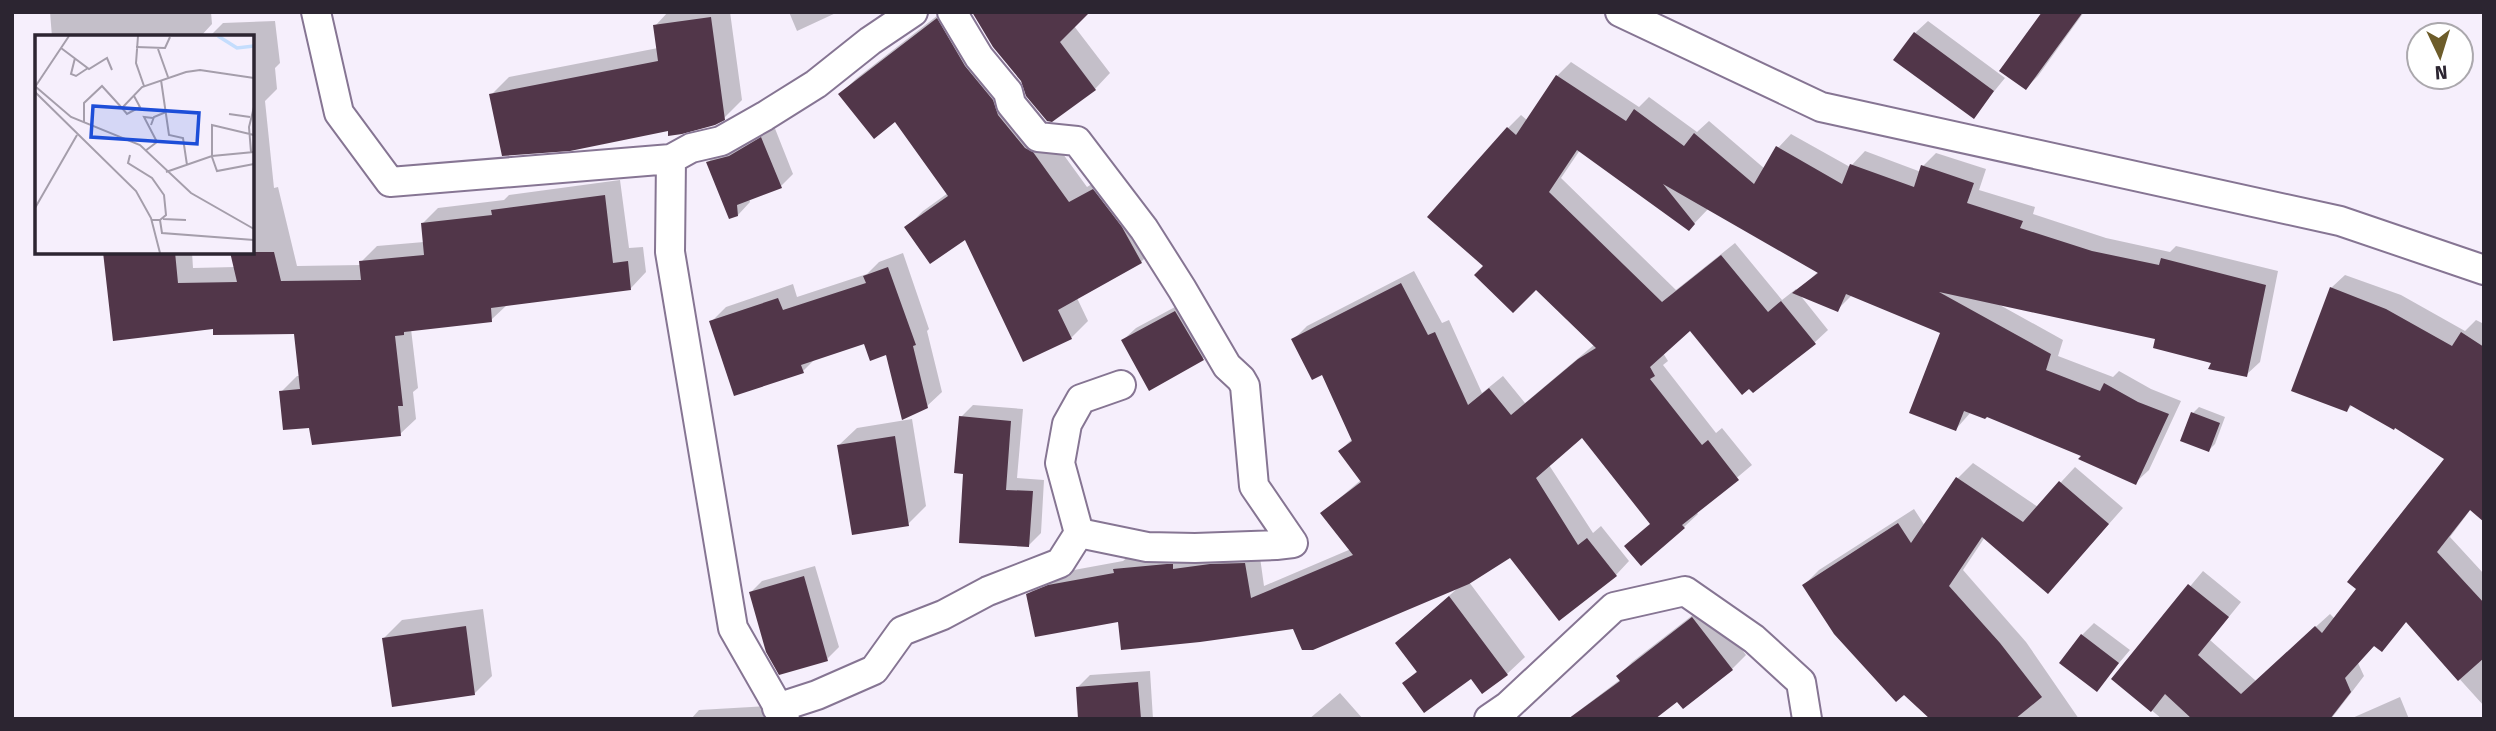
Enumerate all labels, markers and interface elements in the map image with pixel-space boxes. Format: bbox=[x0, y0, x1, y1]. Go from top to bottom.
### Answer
north arrow bbox=[2405, 21, 2475, 91]
inset map bbox=[35, 35, 254, 254]
text: N bbox=[2434, 61, 2448, 84]

